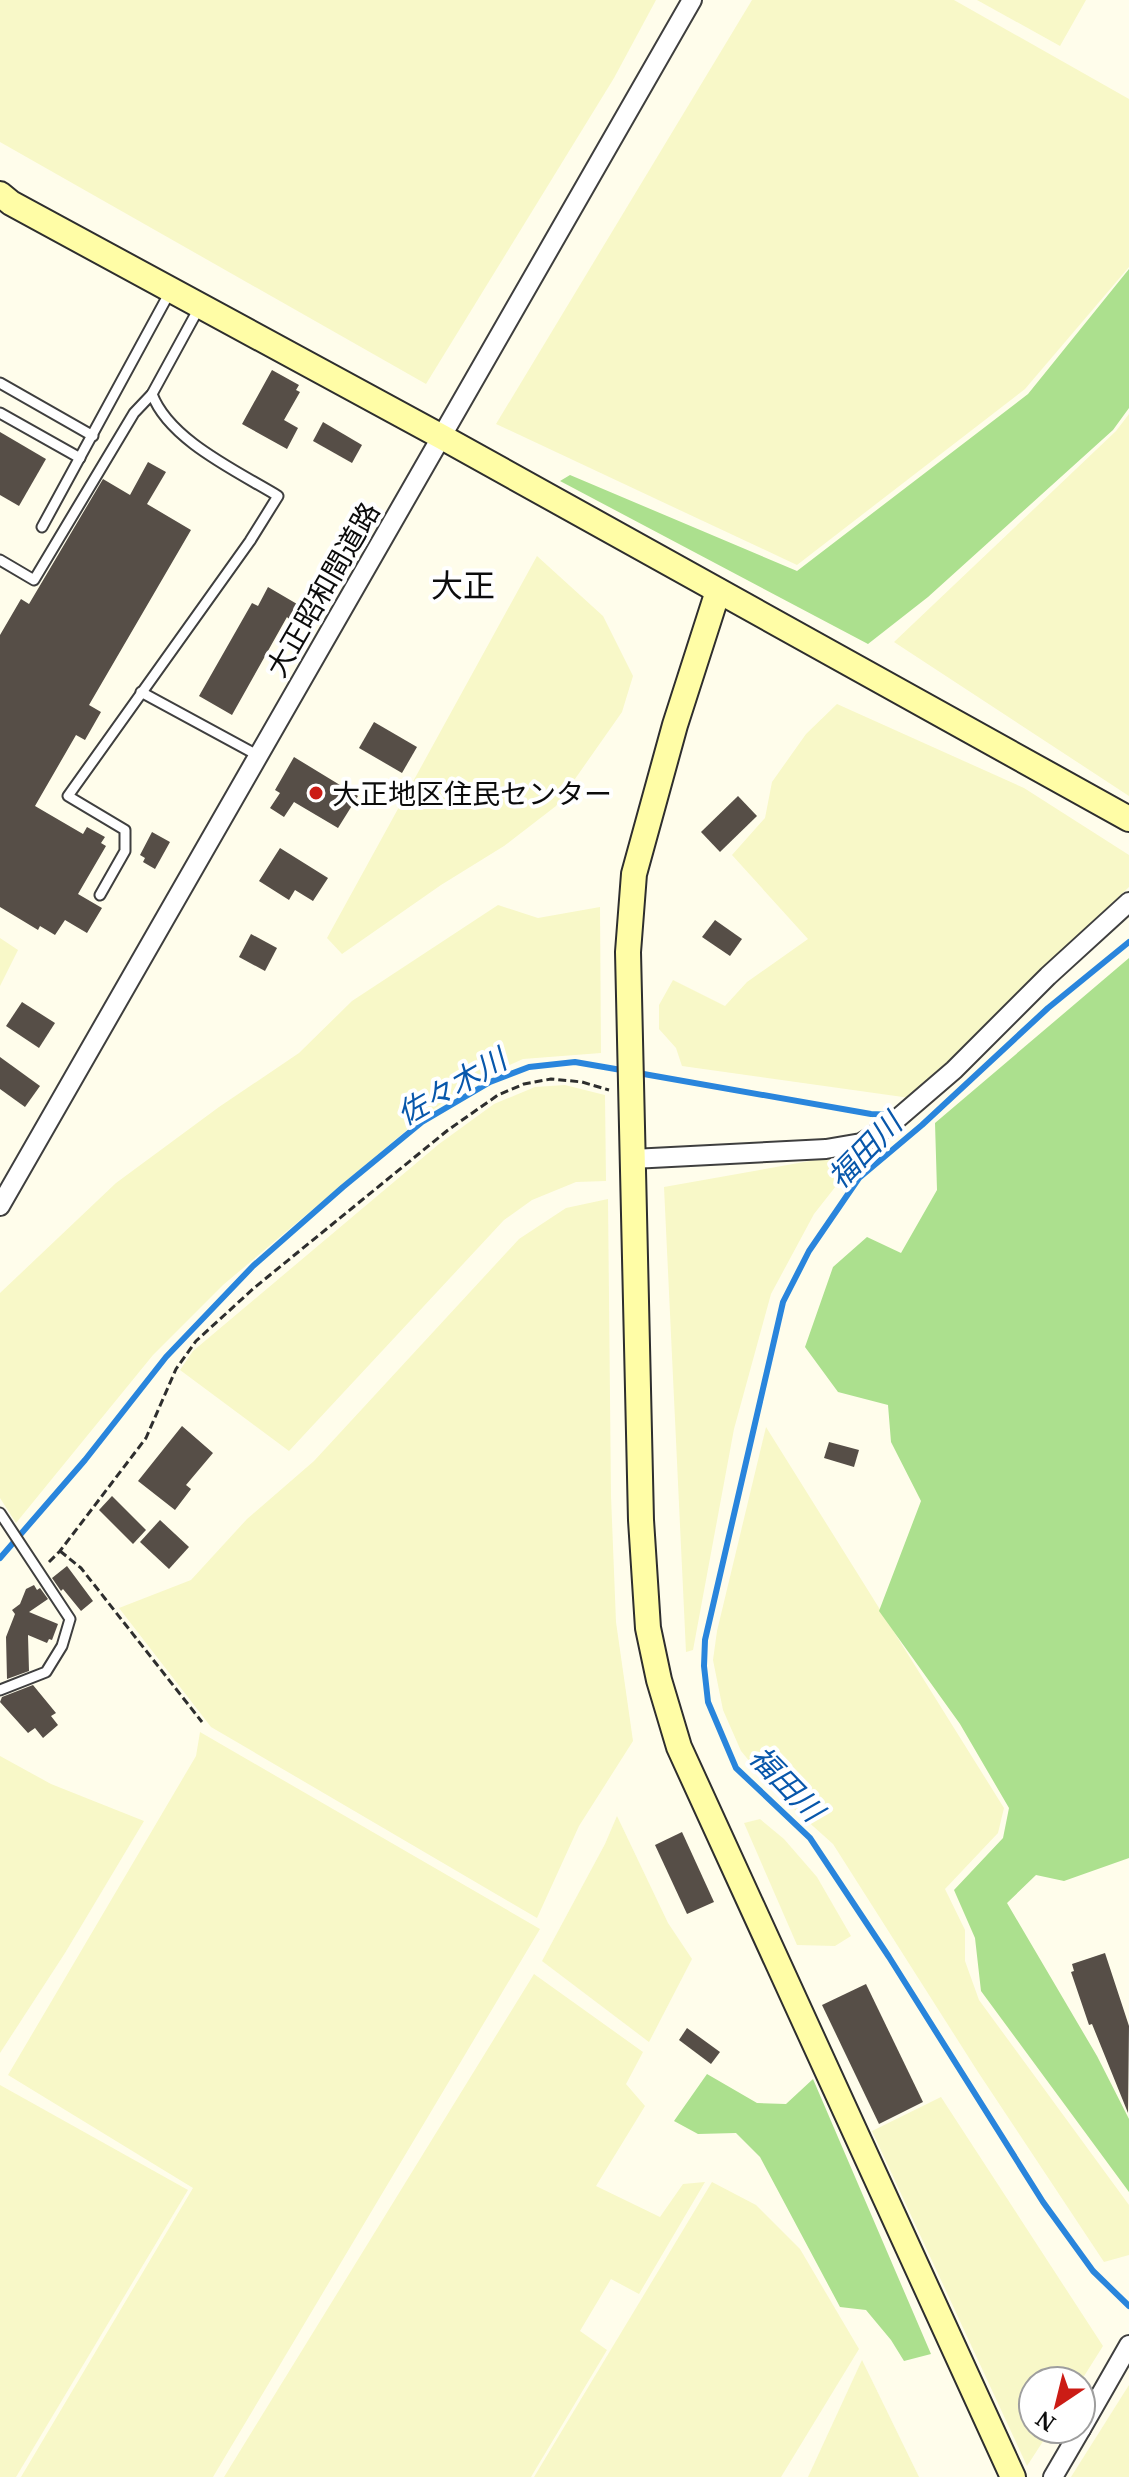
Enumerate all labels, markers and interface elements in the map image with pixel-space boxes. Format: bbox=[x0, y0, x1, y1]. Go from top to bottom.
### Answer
street label: 大正昭和間道路 bbox=[257, 495, 387, 683]
district label: 大正 bbox=[431, 563, 495, 606]
place label: 大正地区住民センター bbox=[332, 774, 612, 812]
marker: 大正地区住民センター bbox=[307, 784, 325, 802]
water label: 佐々木川 bbox=[389, 1037, 516, 1134]
water label: 福田川 bbox=[818, 1101, 912, 1197]
water label: 福田川 bbox=[741, 1736, 835, 1832]
north arrow bbox=[1017, 2365, 1097, 2445]
text: N bbox=[1029, 2405, 1061, 2439]

